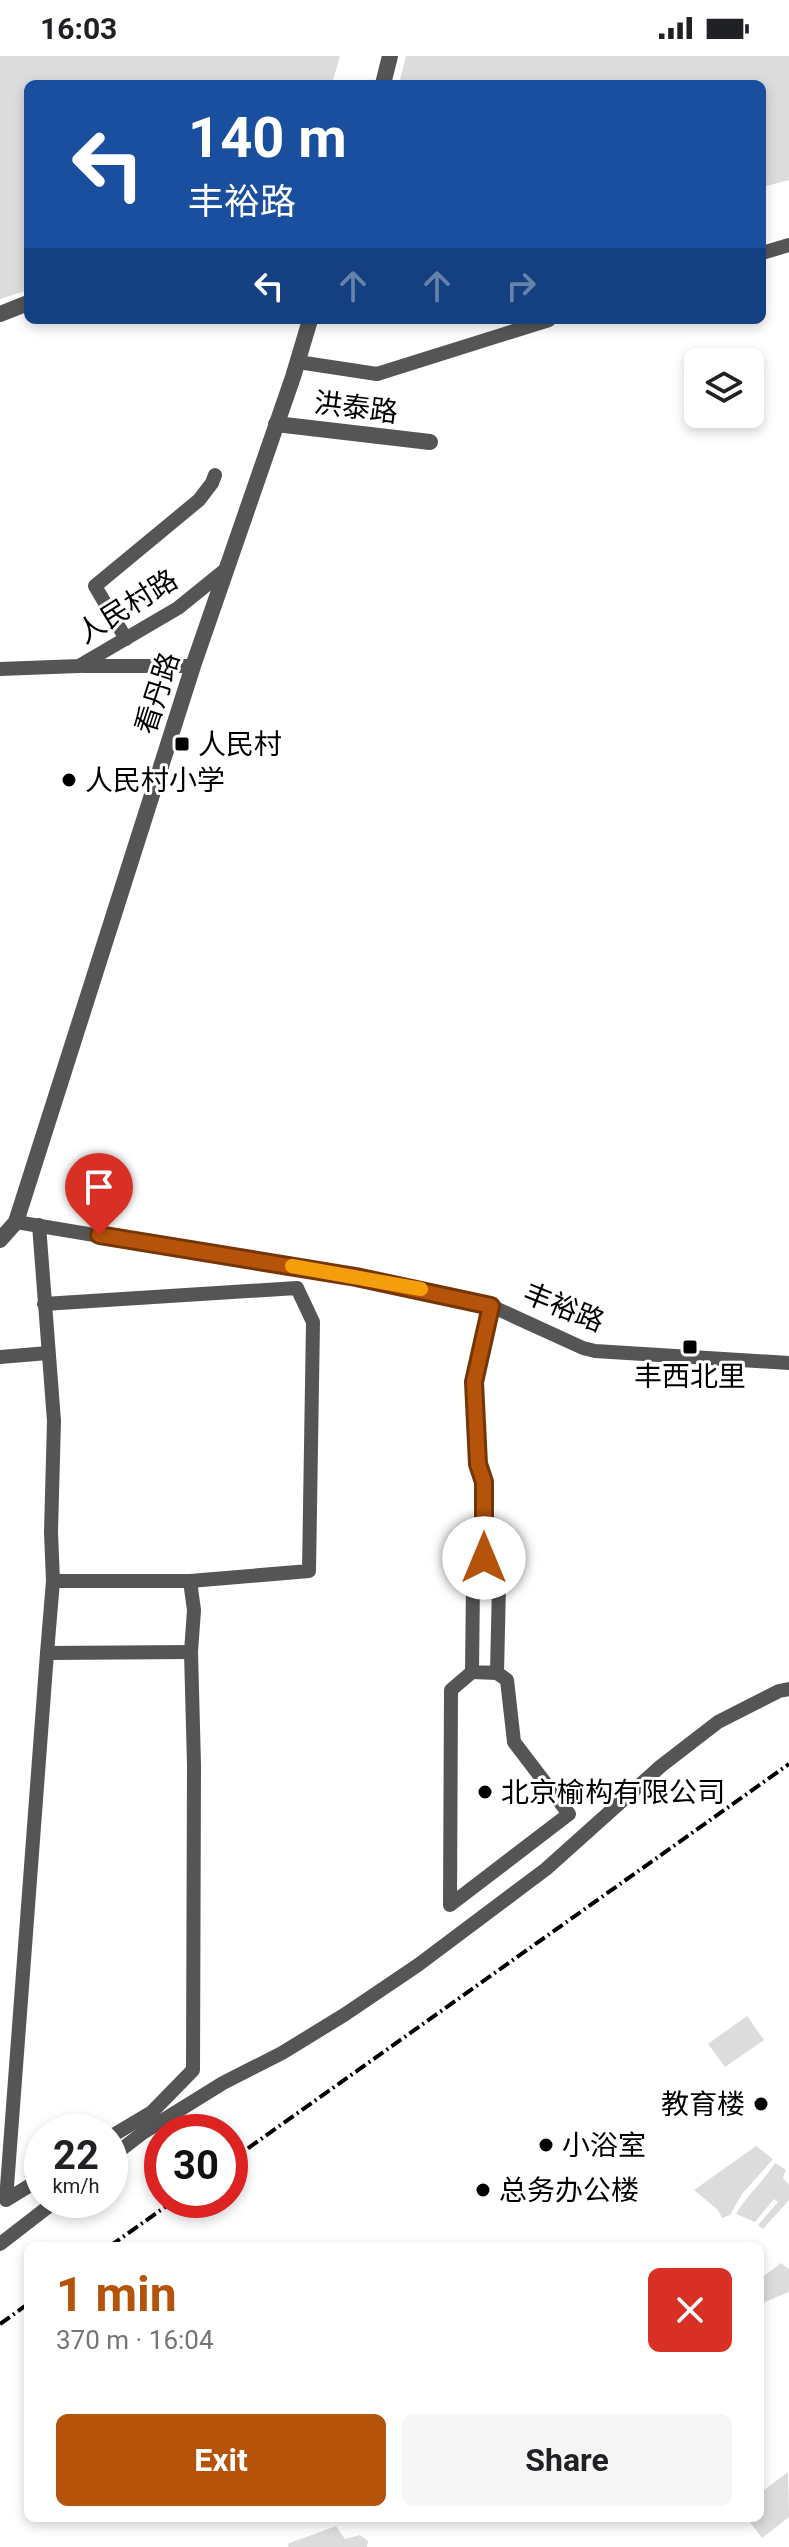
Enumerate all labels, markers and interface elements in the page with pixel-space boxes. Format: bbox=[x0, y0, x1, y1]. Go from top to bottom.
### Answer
text: 16:03 bbox=[40, 11, 117, 46]
text: 140 m bbox=[188, 105, 347, 171]
icon: left bbox=[56, 112, 160, 216]
text: 丰裕路 bbox=[188, 181, 296, 223]
icon: left bbox=[247, 264, 291, 308]
icon: ahead bbox=[331, 264, 375, 308]
icon: ahead bbox=[415, 264, 459, 308]
icon: right bbox=[499, 264, 543, 308]
map controls bbox=[684, 348, 764, 428]
button: layers bbox=[684, 348, 764, 428]
street label: 洪泰路 bbox=[312, 386, 400, 429]
street label: 人民村路 bbox=[71, 563, 184, 650]
street label: 看丹路 bbox=[129, 648, 186, 738]
place label: 人民村 bbox=[198, 728, 282, 761]
marker: 人民村 bbox=[173, 735, 191, 753]
place label: 人民村小学 bbox=[85, 764, 225, 797]
marker: 人民村小学 bbox=[60, 771, 78, 789]
pin bbox=[65, 1153, 133, 1235]
icon: arrive bbox=[77, 1165, 121, 1209]
street label: 丰裕路 bbox=[519, 1276, 609, 1338]
marker: 丰西北里 bbox=[681, 1338, 699, 1356]
place label: 丰西北里 bbox=[634, 1360, 746, 1393]
position arrow bbox=[442, 1516, 526, 1600]
place label: 北京榆构有限公司 bbox=[501, 1776, 725, 1809]
marker: 北京榆构有限公司 bbox=[476, 1783, 494, 1801]
place label: 教育楼 bbox=[661, 2088, 745, 2121]
marker: 教育楼 bbox=[752, 2095, 770, 2113]
speed limit sign: 30 bbox=[144, 2114, 248, 2218]
place label: 小浴室 bbox=[562, 2129, 646, 2162]
text: 22 bbox=[53, 2132, 99, 2179]
marker: 小浴室 bbox=[537, 2136, 555, 2154]
text: km/h bbox=[53, 2174, 99, 2198]
place label: 总务办公楼 bbox=[499, 2174, 639, 2207]
marker: 总务办公楼 bbox=[474, 2181, 492, 2199]
text: 1 min bbox=[56, 2266, 177, 2323]
button: close bbox=[648, 2268, 732, 2352]
text: 370 m · 16:04 bbox=[56, 2325, 214, 2355]
button: Exit bbox=[56, 2414, 386, 2506]
button: Share bbox=[402, 2414, 732, 2506]

